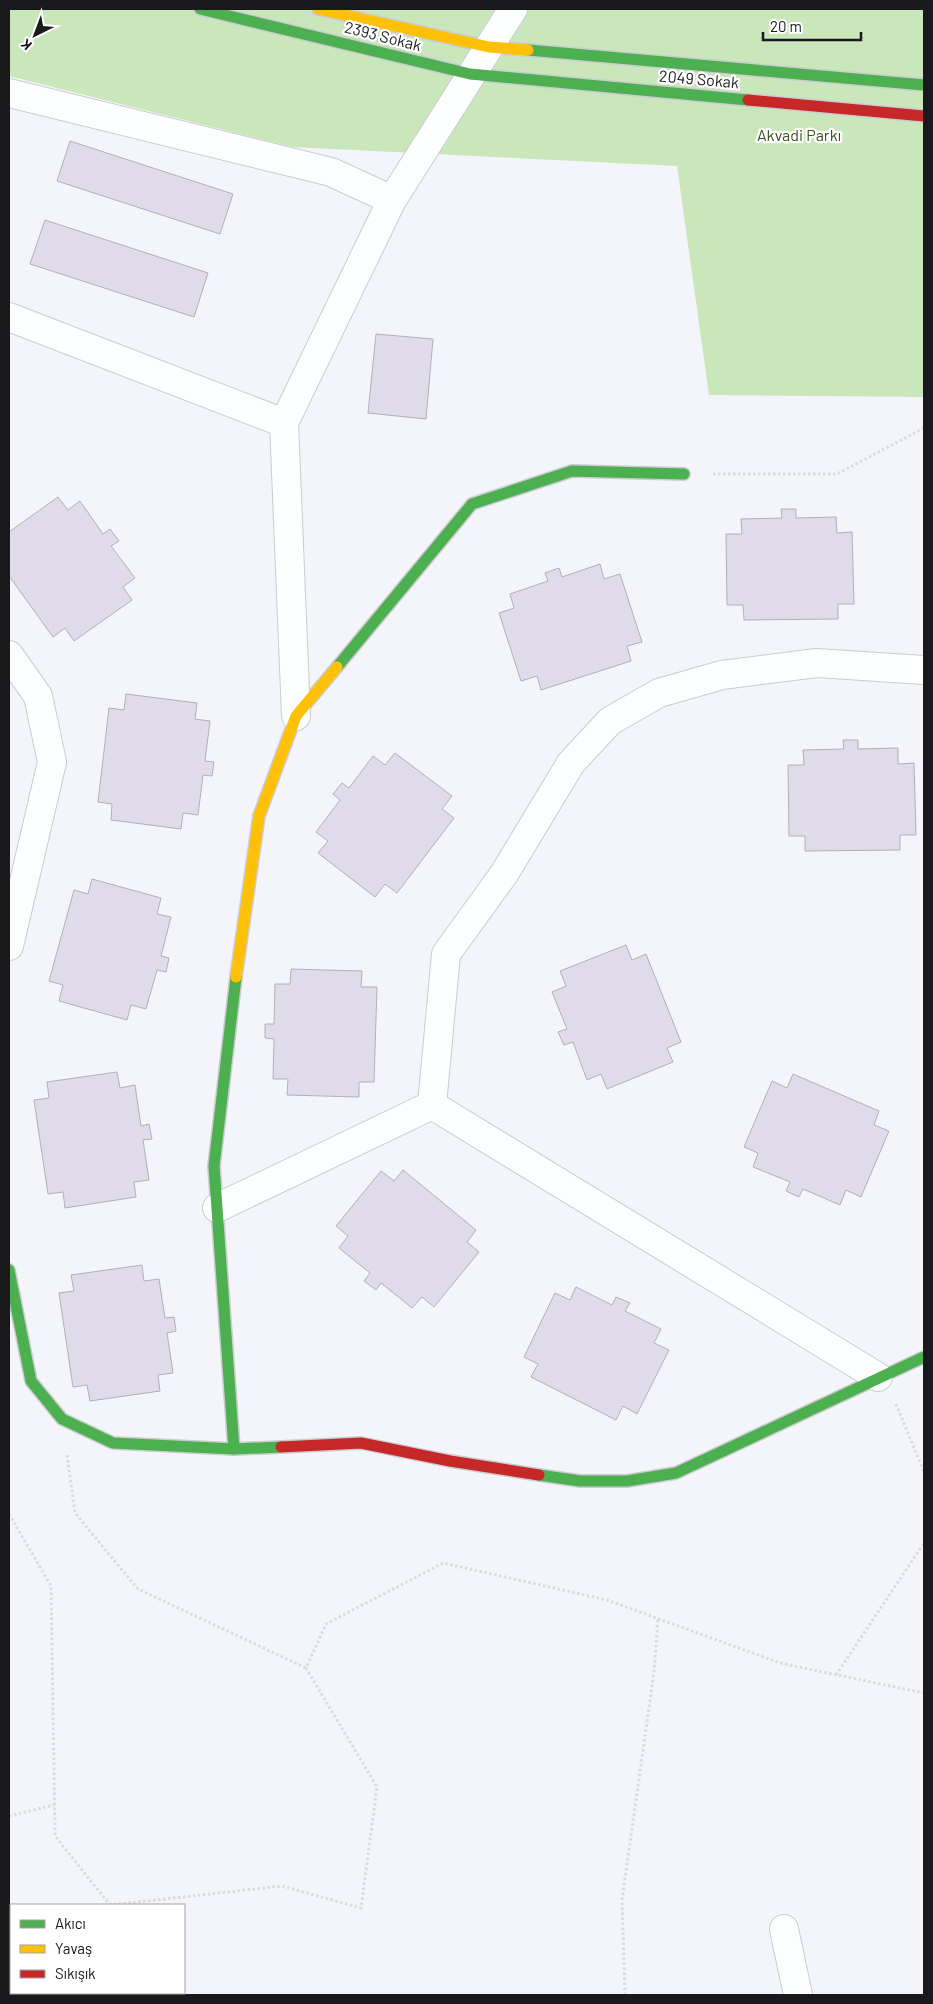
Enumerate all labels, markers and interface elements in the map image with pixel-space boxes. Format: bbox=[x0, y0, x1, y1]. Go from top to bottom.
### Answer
north arrow bbox=[10, 10, 60, 60]
scale bar bbox=[763, 10, 860, 42]
street label: 2393 Sokak bbox=[343, 17, 424, 54]
text: 20 m bbox=[770, 17, 802, 35]
text: K bbox=[17, 36, 35, 54]
street label: 2049 Sokak bbox=[658, 66, 740, 91]
park label: Akvadi Parkı bbox=[757, 125, 841, 144]
legend bbox=[10, 1904, 185, 1994]
text: Akıcı bbox=[55, 1914, 86, 1932]
text: Yavaş bbox=[55, 1939, 92, 1957]
text: Sıkışık bbox=[55, 1964, 96, 1982]

